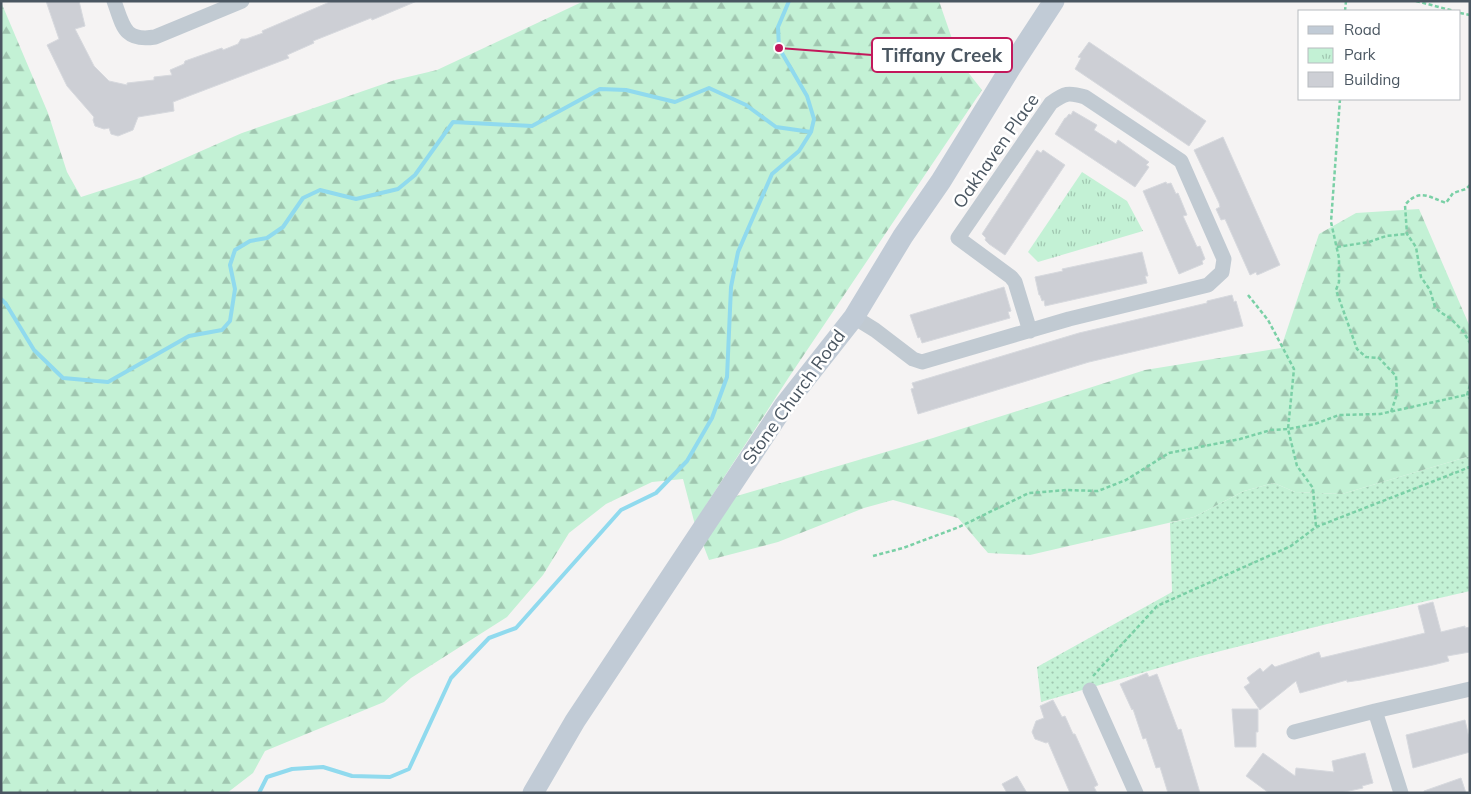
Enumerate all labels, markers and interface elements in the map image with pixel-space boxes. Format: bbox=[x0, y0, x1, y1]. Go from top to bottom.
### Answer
legend bbox=[1298, 10, 1461, 100]
text: Road bbox=[1344, 20, 1381, 39]
callout: Tiffany Creek bbox=[872, 38, 1012, 72]
text: Tiffany Creek bbox=[882, 43, 1003, 67]
text: Park bbox=[1344, 45, 1376, 64]
text: Building bbox=[1344, 70, 1400, 89]
street label: Oakhaven Place bbox=[947, 89, 1044, 213]
street label: Stone Church Road bbox=[737, 325, 850, 468]

